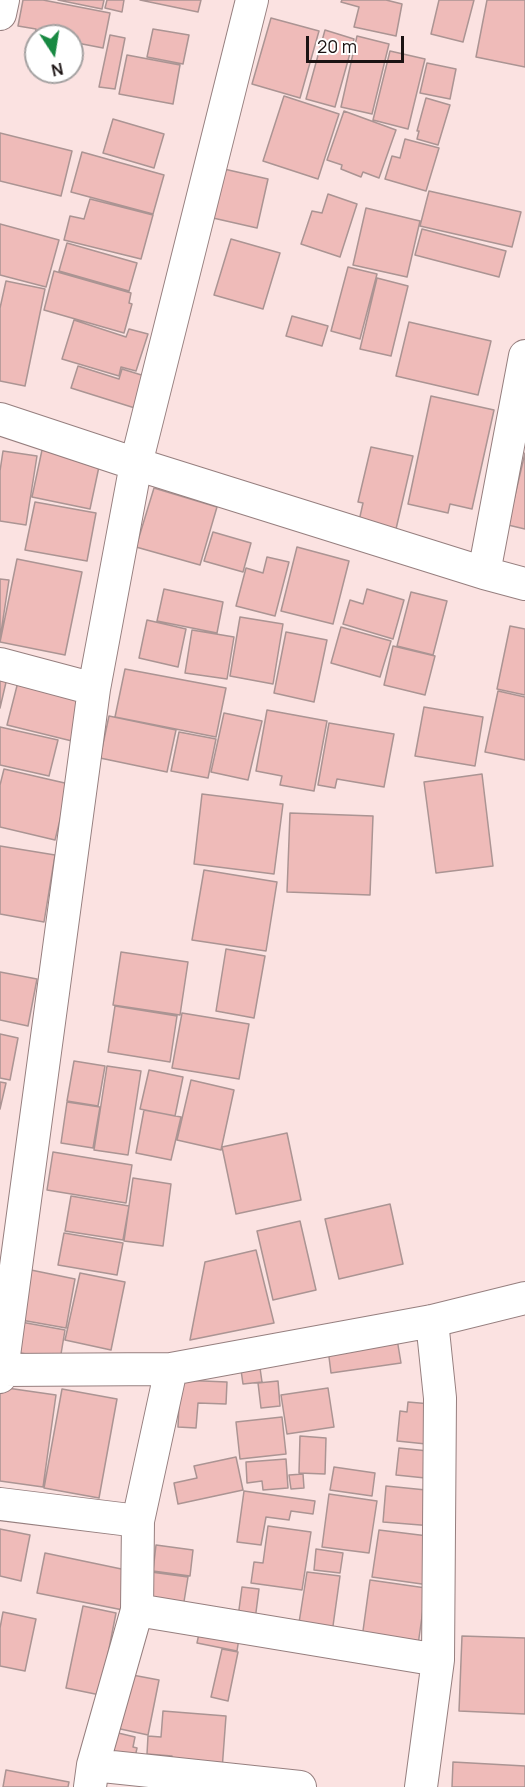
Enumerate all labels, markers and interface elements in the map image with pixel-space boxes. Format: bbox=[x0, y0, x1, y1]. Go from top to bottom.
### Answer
north arrow bbox=[24, 24, 84, 84]
scale bar bbox=[309, 24, 406, 62]
text: 20 m bbox=[317, 34, 357, 58]
text: N bbox=[49, 58, 65, 82]

